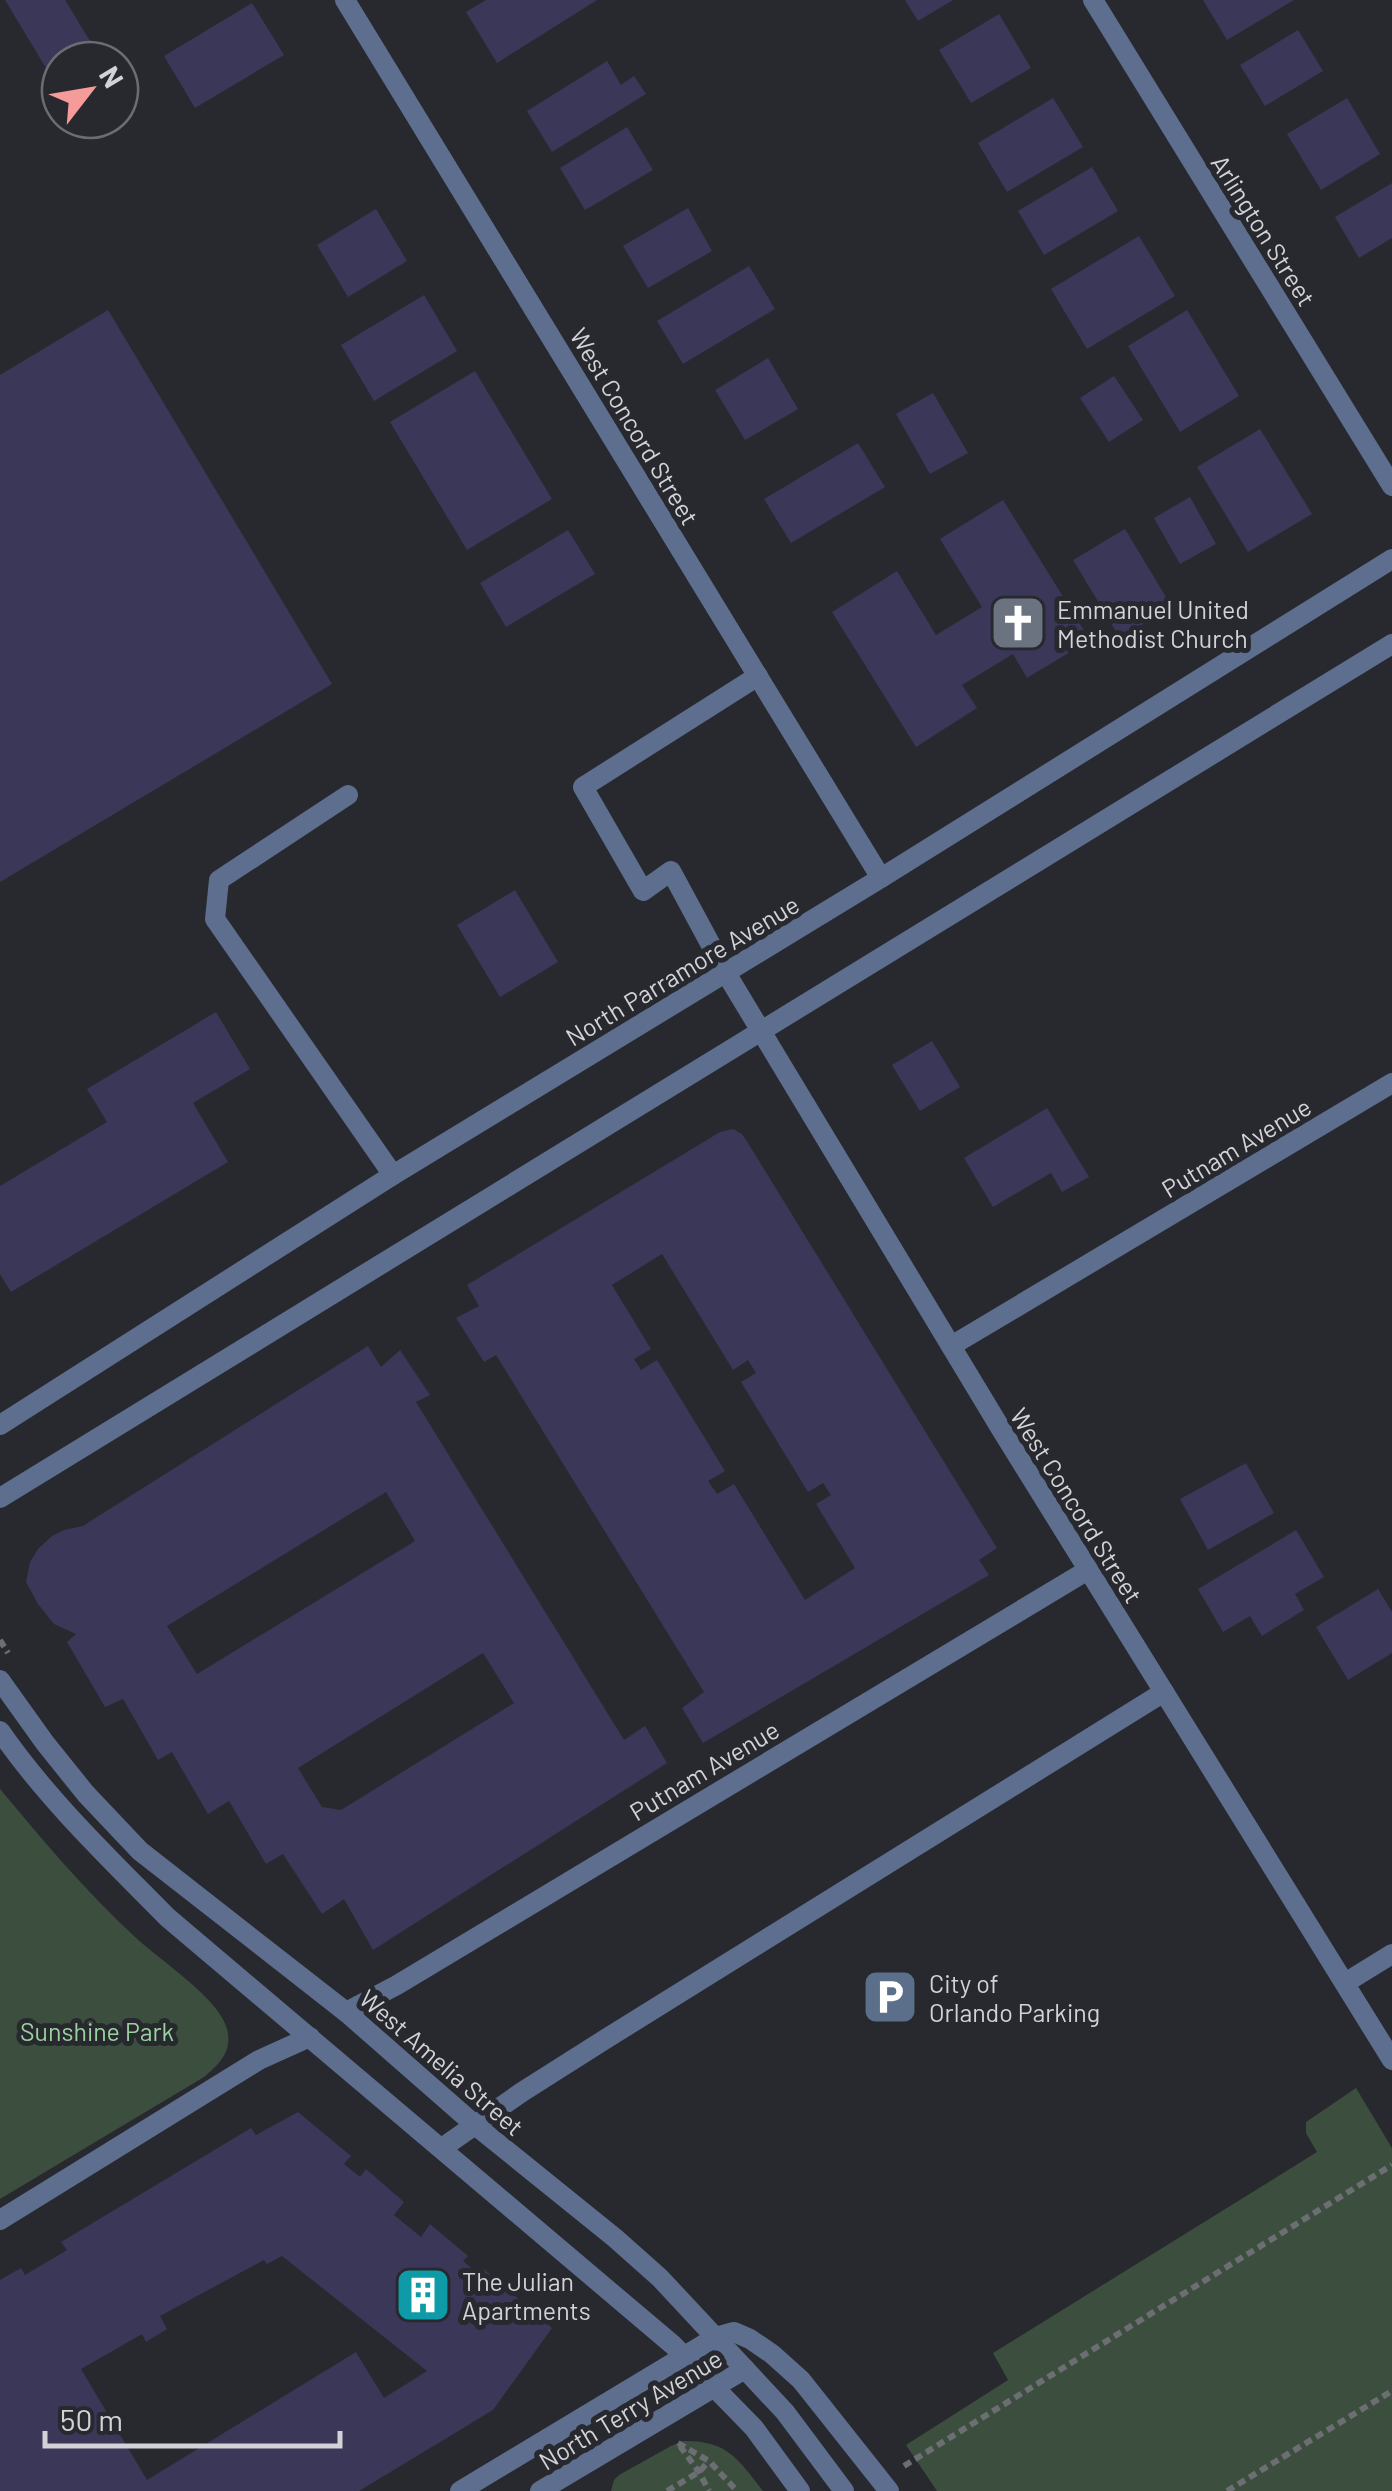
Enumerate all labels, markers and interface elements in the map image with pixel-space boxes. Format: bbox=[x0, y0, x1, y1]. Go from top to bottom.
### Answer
north arrow bbox=[40, 40, 140, 140]
text: N bbox=[93, 60, 132, 93]
street label: Arlington Street bbox=[1206, 149, 1322, 311]
street label: West Concord Street bbox=[564, 322, 706, 530]
church icon: Emmanuel United Methodist Church bbox=[988, 593, 1048, 653]
place label: Emmanuel United Methodist Church bbox=[1057, 594, 1249, 653]
street label: North Parramore Avenue bbox=[560, 888, 804, 1052]
street label: Putnam Avenue bbox=[1156, 1091, 1316, 1203]
street label: West Concord Street bbox=[1005, 1402, 1149, 1608]
street label: Putnam Avenue bbox=[624, 1714, 784, 1826]
parking icon: City of Orlando Parking bbox=[860, 1967, 920, 2027]
place label: City of Orlando Parking bbox=[929, 1968, 1100, 2027]
street label: West Amelia Street bbox=[354, 1983, 530, 2141]
park label: Sunshine Park bbox=[20, 2016, 174, 2046]
building icon: The Julian Apartments bbox=[393, 2265, 453, 2325]
place label: The Julian Apartments bbox=[462, 2266, 591, 2325]
street label: North Terry Avenue bbox=[533, 2343, 727, 2475]
scale bar bbox=[45, 2386, 340, 2448]
text: 50 m bbox=[60, 2401, 123, 2437]

